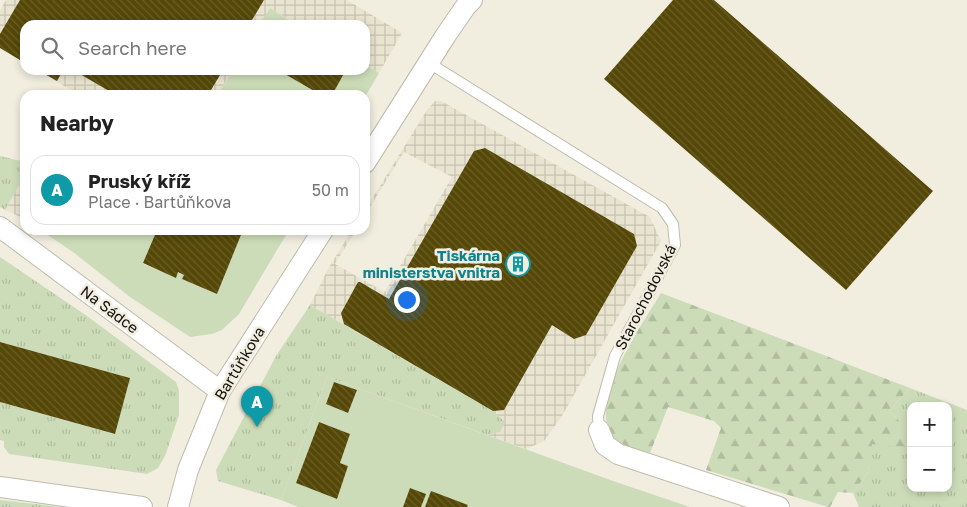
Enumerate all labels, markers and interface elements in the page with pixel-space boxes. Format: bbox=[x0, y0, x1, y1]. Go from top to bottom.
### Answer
search box bbox=[20, 20, 370, 75]
icon: search bbox=[38, 34, 66, 62]
text: Search here bbox=[78, 36, 187, 59]
text: Nearby bbox=[40, 110, 114, 136]
text: Pruský kříž bbox=[88, 169, 191, 192]
text: A bbox=[51, 180, 63, 200]
text: 50 m bbox=[312, 180, 349, 200]
text: Place · Bartůňkova bbox=[88, 192, 231, 212]
street label: Starochodovská bbox=[611, 241, 679, 353]
place label: Tiskárna ministerstva vnitra bbox=[363, 246, 500, 281]
building icon: Tiskárna ministerstva vnitra bbox=[505, 251, 531, 277]
street label: Na Sádce bbox=[78, 281, 143, 337]
your location bbox=[394, 287, 420, 313]
street label: Bartůňkova bbox=[210, 323, 268, 403]
pin: A bbox=[241, 386, 273, 427]
map controls bbox=[907, 402, 952, 492]
button: + bbox=[907, 402, 952, 447]
button: − bbox=[907, 447, 952, 492]

